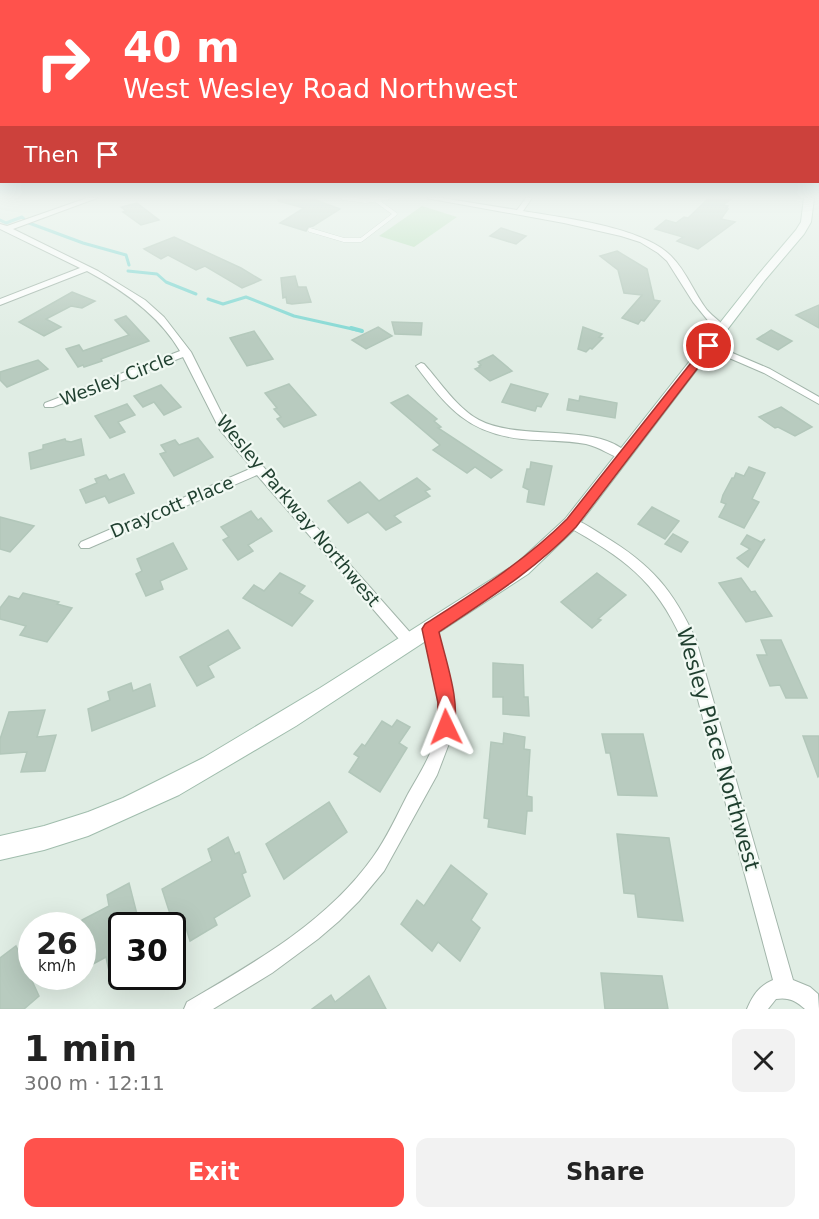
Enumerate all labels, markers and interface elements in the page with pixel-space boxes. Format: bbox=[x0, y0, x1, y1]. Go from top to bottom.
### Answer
text: 40 m bbox=[123, 23, 240, 72]
icon: right bbox=[24, 24, 102, 102]
text: West Wesley Road Northwest bbox=[123, 73, 518, 104]
icon: arrive bbox=[91, 138, 124, 171]
text: Then bbox=[24, 142, 79, 167]
pin bbox=[683, 320, 734, 371]
icon: arrive bbox=[692, 329, 725, 362]
street label: Wesley Circle bbox=[57, 347, 177, 410]
street label: Wesley Parkway Northwest bbox=[212, 411, 385, 611]
street label: Draycott Place bbox=[107, 471, 236, 542]
street label: Wesley Place Northwest bbox=[672, 625, 764, 873]
position arrow bbox=[414, 695, 478, 759]
speed limit sign: 30 bbox=[108, 912, 186, 990]
text: 26 bbox=[36, 926, 78, 961]
text: km/h bbox=[38, 957, 76, 975]
text: 1 min bbox=[24, 1028, 137, 1069]
button: close bbox=[732, 1029, 795, 1092]
text: 300 m · 12:11 bbox=[24, 1071, 165, 1095]
button: Exit bbox=[24, 1138, 404, 1207]
button: Share bbox=[416, 1138, 795, 1207]

